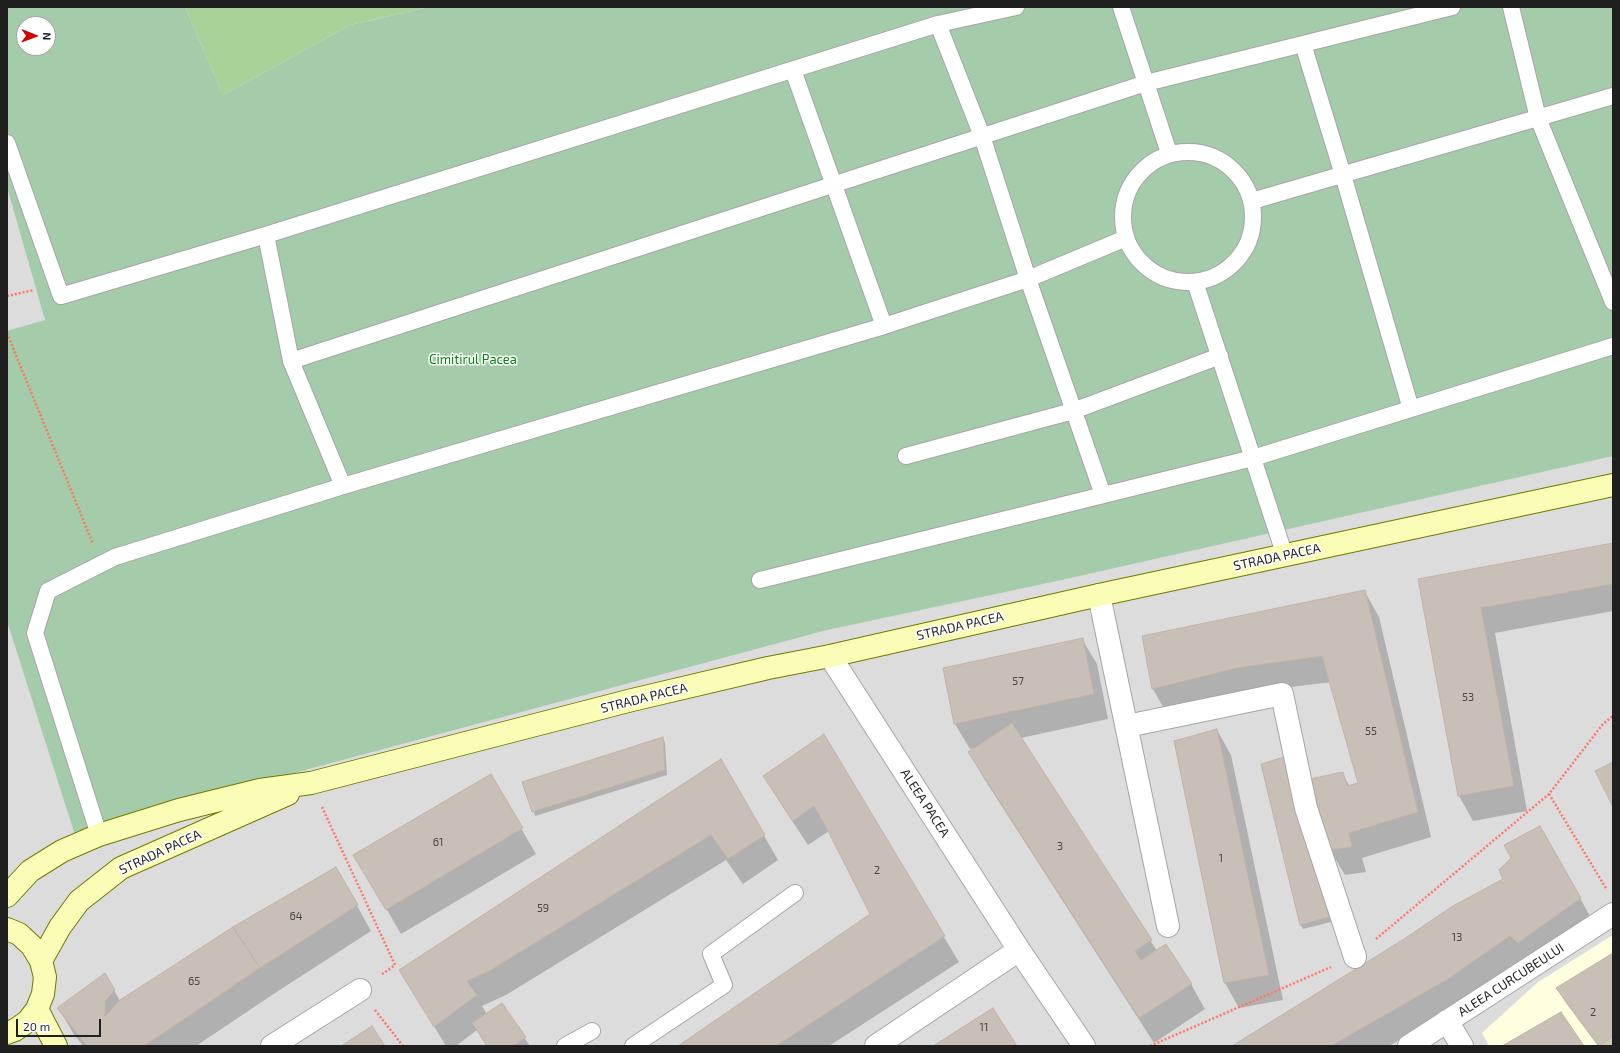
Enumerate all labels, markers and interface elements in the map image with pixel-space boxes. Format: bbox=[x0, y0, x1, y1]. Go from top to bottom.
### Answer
north arrow bbox=[16, 16, 56, 56]
text: N bbox=[41, 32, 54, 40]
park label: Cimitirul Pacea bbox=[429, 352, 517, 368]
street label: STRADA PACEA bbox=[1232, 540, 1322, 574]
street label: STRADA PACEA bbox=[915, 608, 1005, 644]
house number: 57 bbox=[1012, 674, 1024, 688]
street label: STRADA PACEA bbox=[599, 680, 689, 716]
house number: 53 bbox=[1462, 690, 1474, 704]
house number: 55 bbox=[1365, 724, 1377, 738]
street label: ALEEA PACEA bbox=[897, 766, 953, 840]
street label: STRADA PACEA bbox=[117, 826, 203, 878]
house number: 61 bbox=[433, 835, 443, 849]
house number: 3 bbox=[1057, 839, 1063, 853]
house number: 1 bbox=[1219, 851, 1223, 865]
house number: 2 bbox=[874, 863, 880, 877]
house number: 59 bbox=[537, 901, 549, 915]
house number: 64 bbox=[289, 909, 303, 923]
house number: 13 bbox=[1452, 930, 1462, 944]
street label: ALEEA CURCUBEULUI bbox=[1455, 940, 1567, 1020]
house number: 65 bbox=[188, 974, 200, 988]
house number: 2 bbox=[1590, 1005, 1596, 1019]
scale bar bbox=[18, 1011, 103, 1037]
text: 20 m bbox=[23, 1019, 50, 1033]
house number: 11 bbox=[980, 1020, 988, 1034]

